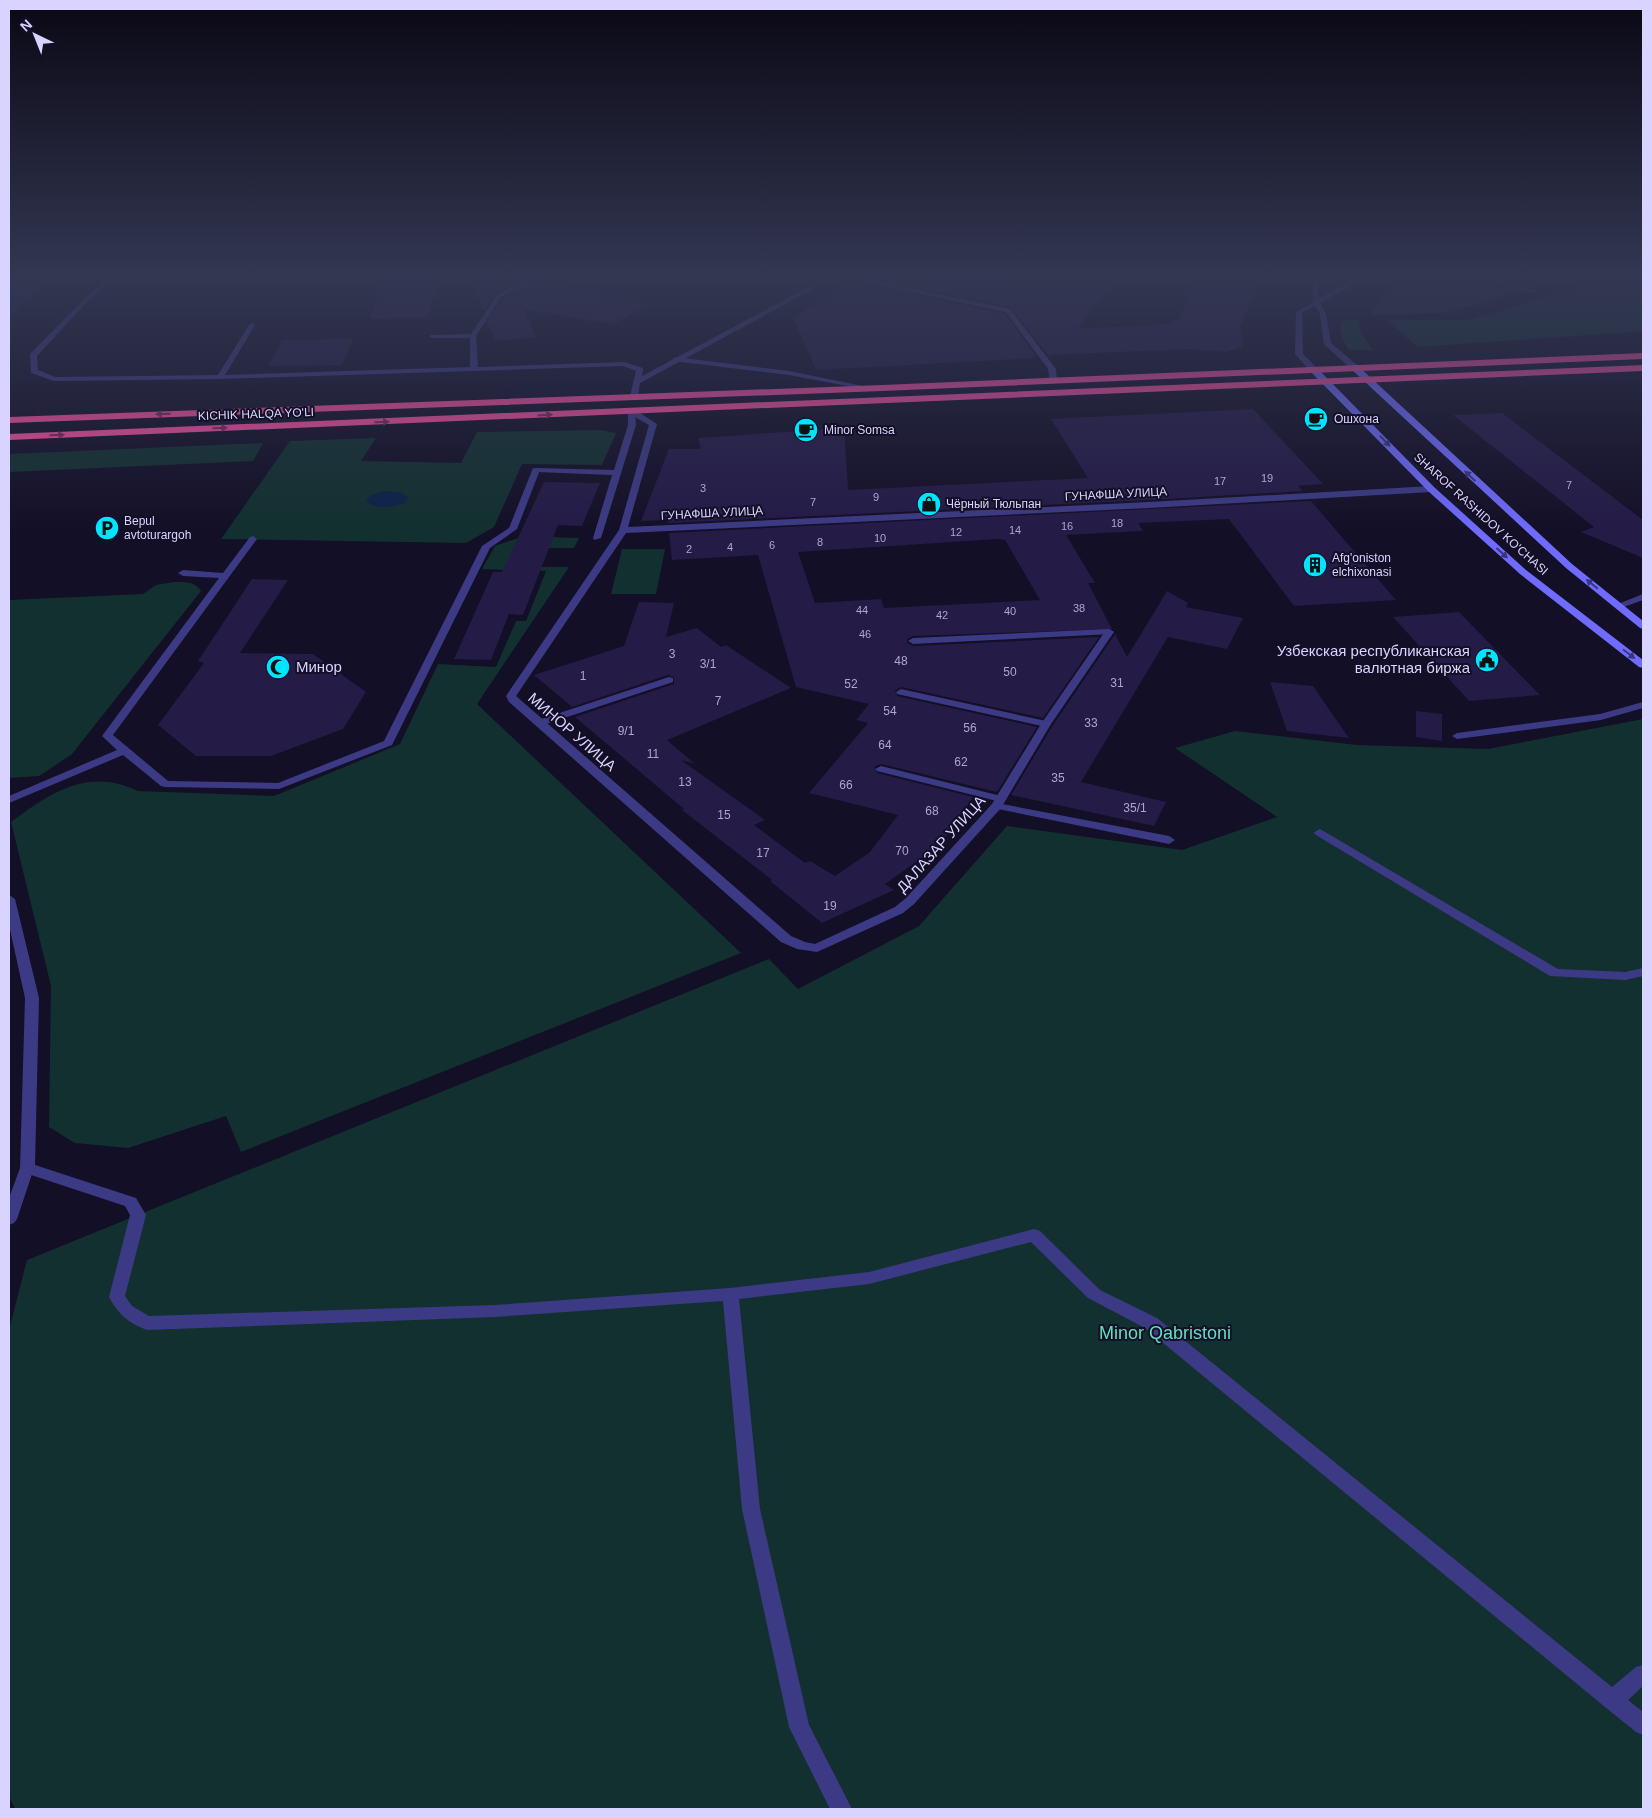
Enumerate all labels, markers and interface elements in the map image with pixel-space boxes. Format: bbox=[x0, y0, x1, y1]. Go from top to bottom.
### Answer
north arrow bbox=[10, 10, 60, 60]
text: N bbox=[17, 16, 35, 35]
street label: KICHIK HALQA YO'LI bbox=[198, 405, 314, 423]
cafe icon: Ошхона bbox=[1303, 406, 1329, 432]
one-way arrow bbox=[155, 410, 171, 418]
one-way arrow bbox=[537, 411, 553, 419]
place label: Ошхона bbox=[1334, 412, 1379, 426]
one-way arrow bbox=[374, 417, 390, 425]
cafe icon: Minor Somsa bbox=[793, 417, 819, 443]
place label: Minor Somsa bbox=[824, 423, 895, 437]
one-way arrow bbox=[212, 424, 228, 432]
one-way arrow bbox=[50, 430, 66, 438]
one-way arrow bbox=[1378, 435, 1390, 447]
street label: SHAROF RASHIDOV KO'CHASI bbox=[1411, 450, 1551, 578]
one-way arrow bbox=[1465, 470, 1477, 482]
house number: 19 bbox=[1261, 472, 1273, 484]
house number: 17 bbox=[1214, 475, 1226, 487]
house number: 7 bbox=[1566, 479, 1572, 491]
house number: 3 bbox=[700, 482, 706, 494]
street label: ГУНАФША УЛИЦА bbox=[1064, 484, 1168, 504]
house number: 9 bbox=[873, 491, 879, 503]
shop icon: Чёрный Тюльпан bbox=[916, 491, 942, 517]
house number: 7 bbox=[810, 496, 816, 508]
place label: Чёрный Тюльпан bbox=[946, 497, 1041, 511]
street label: ГУНАФША УЛИЦА bbox=[660, 503, 764, 523]
place label: Bepul avtoturargoh bbox=[124, 514, 191, 542]
parking icon: Bepul avtoturargoh bbox=[94, 515, 120, 541]
house number: 18 bbox=[1111, 517, 1123, 529]
house number: 16 bbox=[1061, 520, 1073, 532]
house number: 14 bbox=[1009, 524, 1021, 536]
house number: 12 bbox=[950, 526, 962, 538]
house number: 10 bbox=[874, 532, 886, 544]
house number: 8 bbox=[817, 536, 823, 548]
house number: 6 bbox=[769, 539, 775, 551]
house number: 4 bbox=[727, 541, 733, 553]
house number: 2 bbox=[686, 543, 692, 555]
one-way arrow bbox=[1496, 547, 1508, 559]
place label: Afg'oniston elchixonasi bbox=[1332, 551, 1391, 579]
building icon: Afg'oniston elchixonasi bbox=[1302, 552, 1328, 578]
one-way arrow bbox=[1586, 579, 1599, 590]
house number: 38 bbox=[1073, 602, 1085, 614]
house number: 44 bbox=[856, 604, 868, 616]
house number: 40 bbox=[1004, 605, 1016, 617]
house number: 42 bbox=[936, 609, 948, 621]
house number: 46 bbox=[859, 628, 871, 640]
place label: Узбекская республиканская валютная биржа bbox=[1277, 642, 1471, 676]
house number: 3 bbox=[669, 647, 676, 661]
public building icon: Узбекская республиканская валютная биржа bbox=[1474, 647, 1500, 673]
one-way arrow bbox=[1622, 649, 1636, 659]
mosque icon: Минор bbox=[265, 654, 291, 680]
house number: 48 bbox=[894, 654, 908, 668]
house number: 3/1 bbox=[700, 657, 717, 671]
place label: Минор bbox=[296, 658, 342, 675]
house number: 50 bbox=[1003, 665, 1017, 679]
house number: 1 bbox=[580, 669, 587, 683]
house number: 31 bbox=[1110, 676, 1124, 690]
house number: 52 bbox=[844, 677, 858, 691]
street label: МИНОР УЛИЦА bbox=[525, 689, 620, 774]
house number: 7 bbox=[715, 694, 722, 708]
house number: 54 bbox=[883, 704, 897, 718]
house number: 33 bbox=[1084, 716, 1098, 730]
house number: 56 bbox=[963, 721, 977, 735]
house number: 9/1 bbox=[618, 724, 635, 738]
house number: 64 bbox=[878, 738, 892, 752]
house number: 11 bbox=[647, 747, 660, 761]
house number: 62 bbox=[954, 755, 968, 769]
house number: 35 bbox=[1051, 771, 1065, 785]
house number: 13 bbox=[678, 775, 692, 789]
house number: 66 bbox=[839, 778, 853, 792]
street label: ДАЛАЗАР УЛИЦА bbox=[893, 792, 988, 895]
house number: 35/1 bbox=[1123, 801, 1147, 815]
house number: 68 bbox=[925, 804, 939, 818]
house number: 15 bbox=[717, 808, 731, 822]
house number: 70 bbox=[895, 844, 909, 858]
house number: 17 bbox=[756, 846, 770, 860]
house number: 19 bbox=[823, 899, 837, 913]
park label: Minor Qabristoni bbox=[1099, 1323, 1231, 1343]

